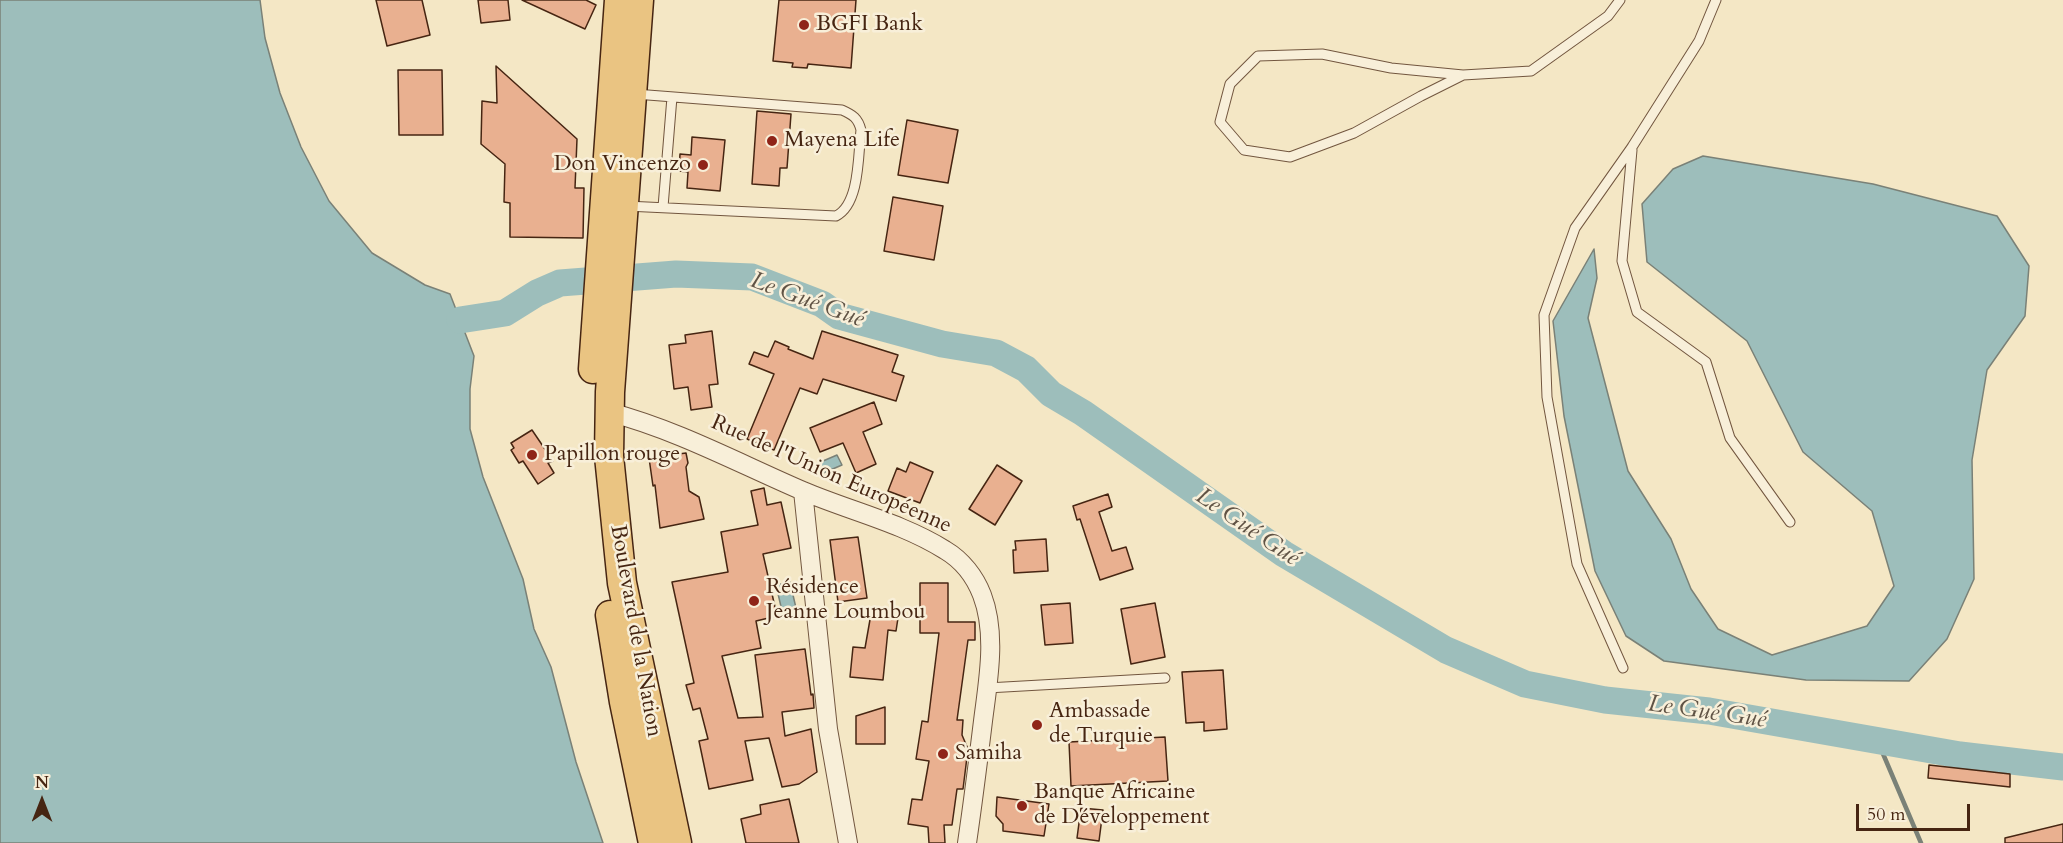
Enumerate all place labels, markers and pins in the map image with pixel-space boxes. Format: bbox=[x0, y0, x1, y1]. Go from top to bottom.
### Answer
place label: BGFI Bank bbox=[816, 12, 923, 38]
marker: BGFI Bank bbox=[797, 18, 811, 32]
place label: Mayena Life bbox=[784, 128, 900, 154]
marker: Mayena Life bbox=[765, 134, 779, 148]
place label: Don Vincenzo bbox=[554, 152, 691, 178]
marker: Don Vincenzo bbox=[696, 158, 710, 172]
place label: Papillon rouge bbox=[544, 442, 680, 468]
marker: Papillon rouge bbox=[525, 448, 539, 462]
place label: Résidence Jeanne Loumbou bbox=[766, 575, 926, 626]
marker: Résidence Jeanne Loumbou bbox=[747, 594, 761, 608]
place label: Ambassade de Turquie bbox=[1049, 699, 1153, 750]
marker: Ambassade de Turquie bbox=[1030, 718, 1044, 732]
place label: Samiha bbox=[955, 741, 1022, 767]
marker: Samiha bbox=[936, 747, 950, 761]
place label: Banque Africaine de Développement bbox=[1034, 780, 1210, 831]
marker: Banque Africaine de Développement bbox=[1015, 799, 1029, 813]

